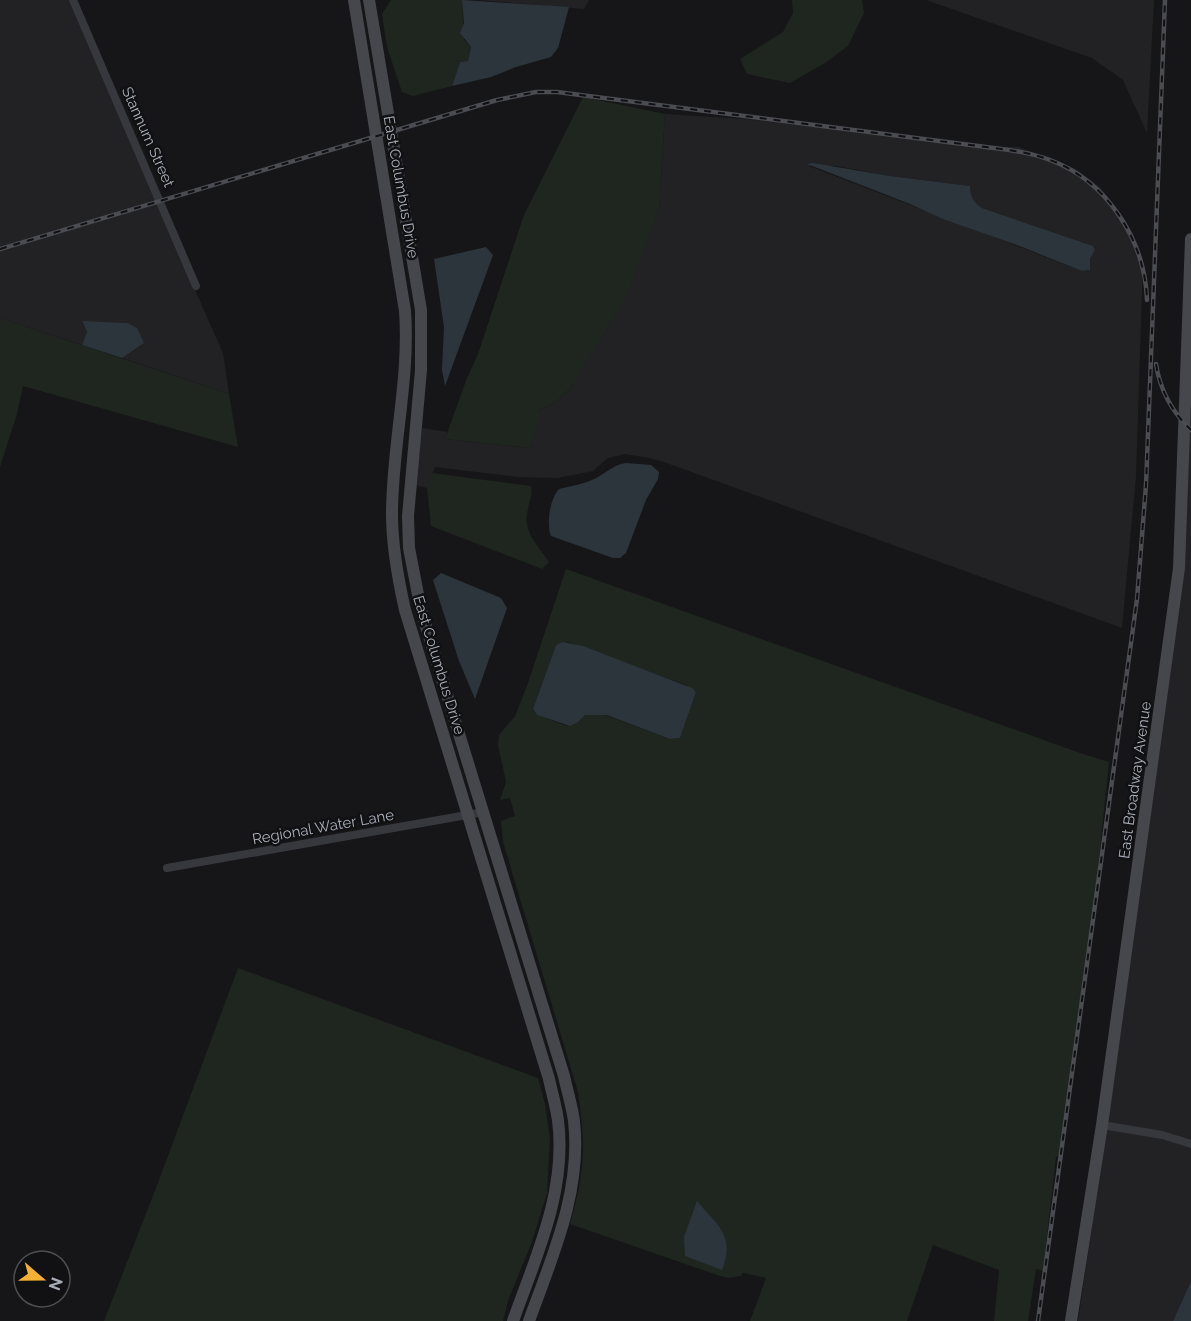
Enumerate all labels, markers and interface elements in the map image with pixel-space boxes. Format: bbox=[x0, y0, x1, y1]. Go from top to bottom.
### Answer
street label: Stannum Street bbox=[118, 84, 178, 190]
street label: East Columbus Drive bbox=[380, 114, 422, 260]
street label: East Columbus Drive bbox=[409, 593, 469, 737]
street label: East Broadway Avenue bbox=[1115, 700, 1155, 860]
street label: Regional Water Lane bbox=[251, 806, 395, 848]
north arrow bbox=[12, 1249, 72, 1309]
text: N bbox=[45, 1275, 67, 1293]

